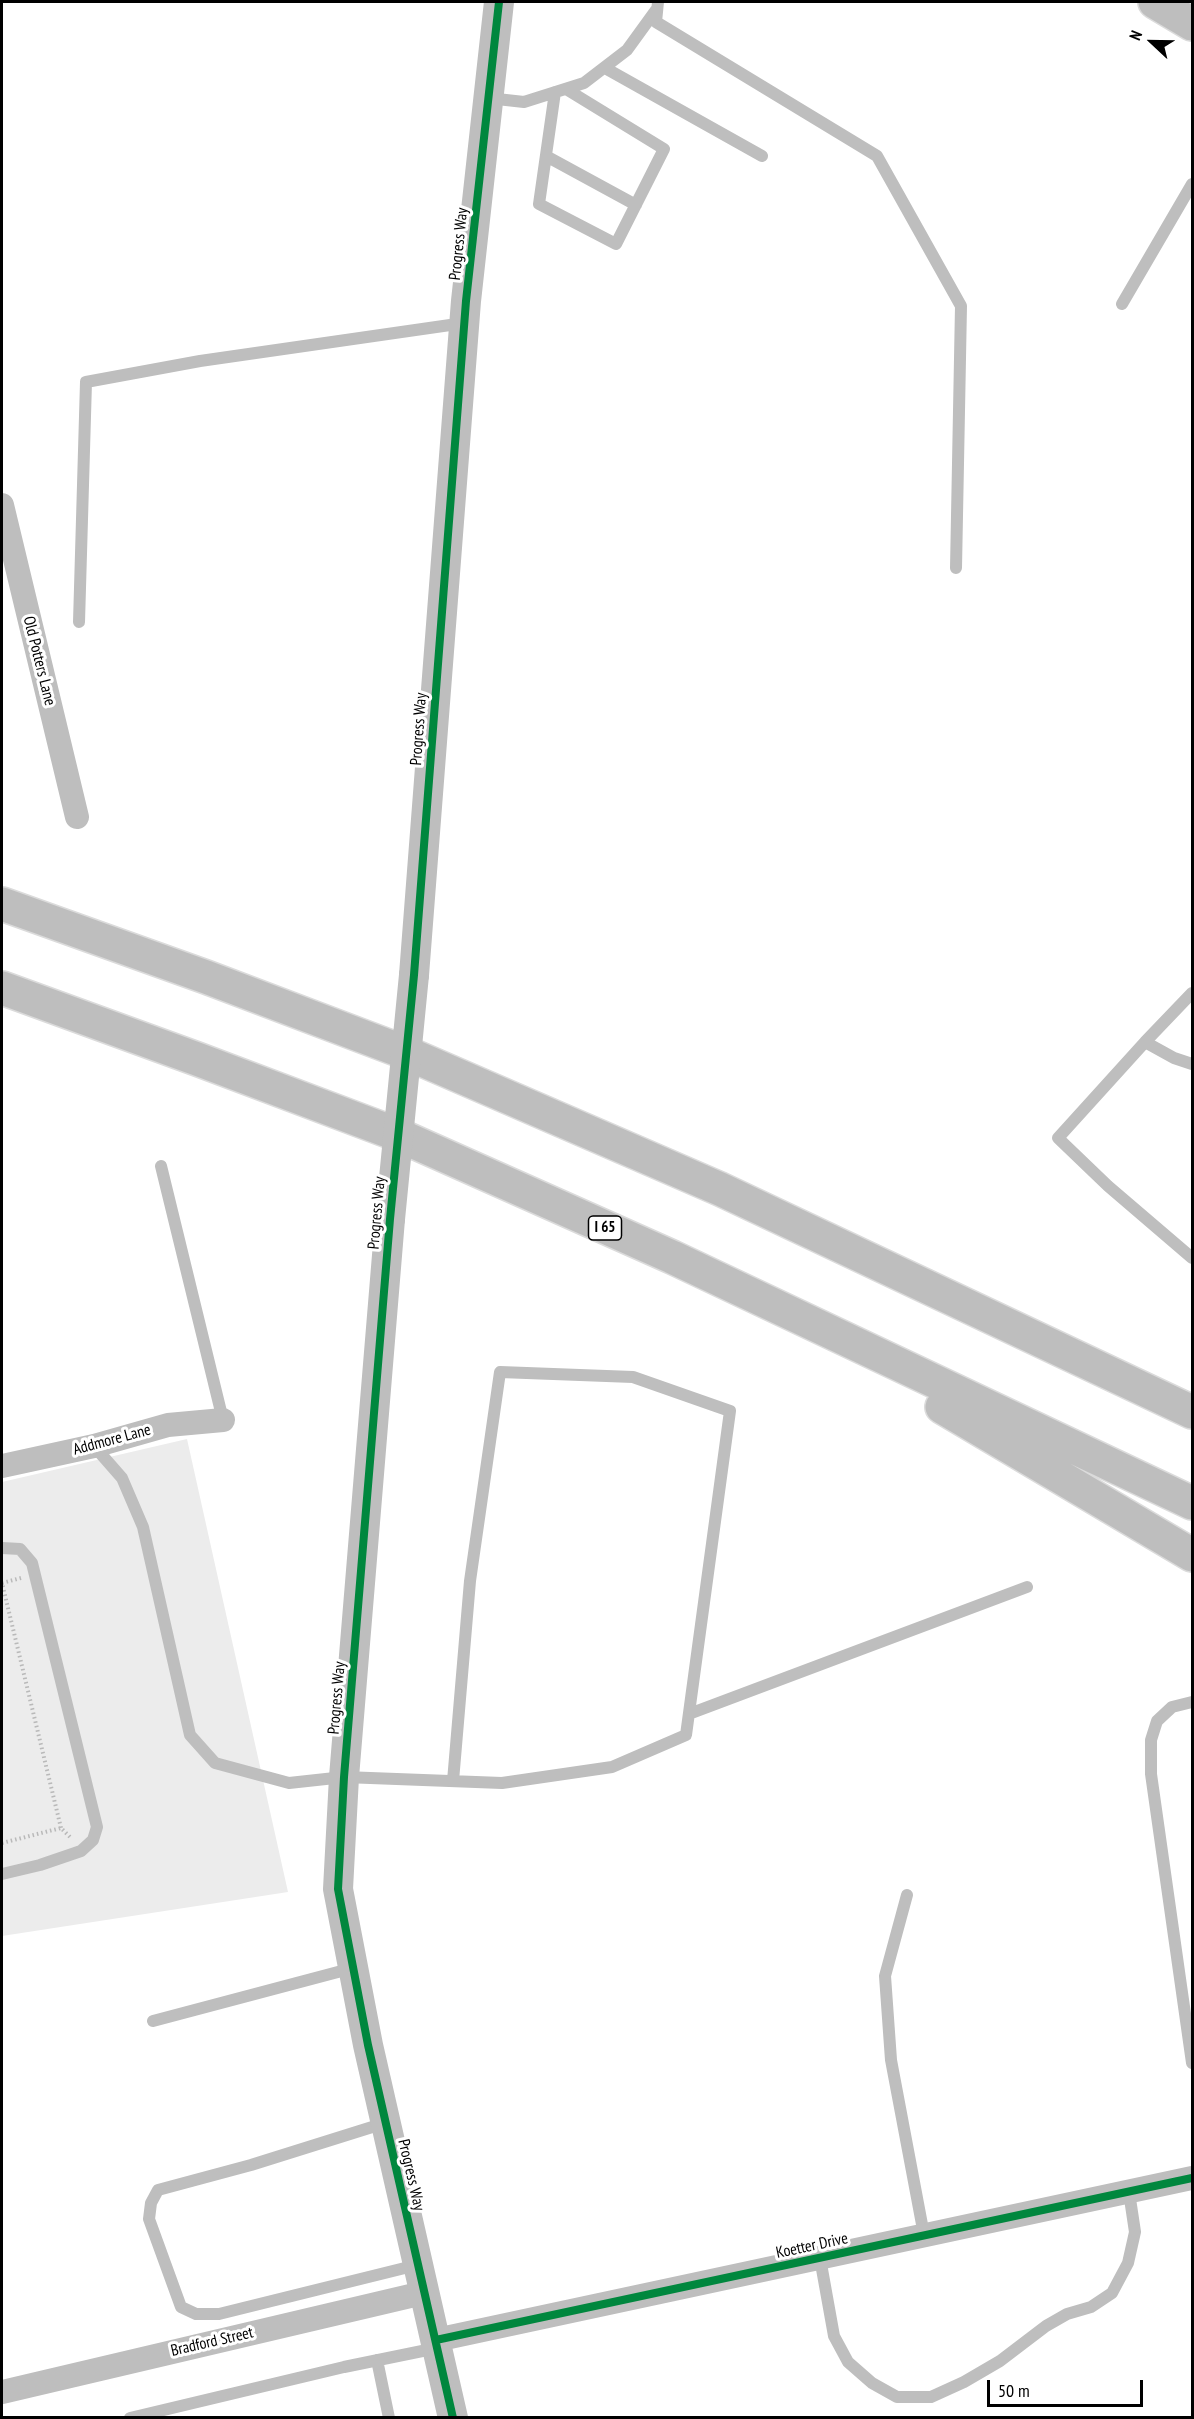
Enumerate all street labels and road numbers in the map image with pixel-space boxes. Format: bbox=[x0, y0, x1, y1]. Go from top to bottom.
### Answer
street label: Progress Way bbox=[446, 207, 472, 281]
street label: Old Potters Lane bbox=[19, 614, 59, 708]
street label: Progress Way bbox=[407, 692, 431, 766]
street label: Progress Way bbox=[364, 1176, 390, 1250]
road number: I 65 bbox=[588, 1216, 622, 1240]
street label: Addmore Lane bbox=[71, 1420, 153, 1460]
street label: Progress Way bbox=[324, 1661, 350, 1735]
street label: Progress Way bbox=[393, 2137, 429, 2213]
street label: Koetter Drive bbox=[774, 2229, 850, 2263]
street label: Bradford Street bbox=[169, 2323, 255, 2361]

